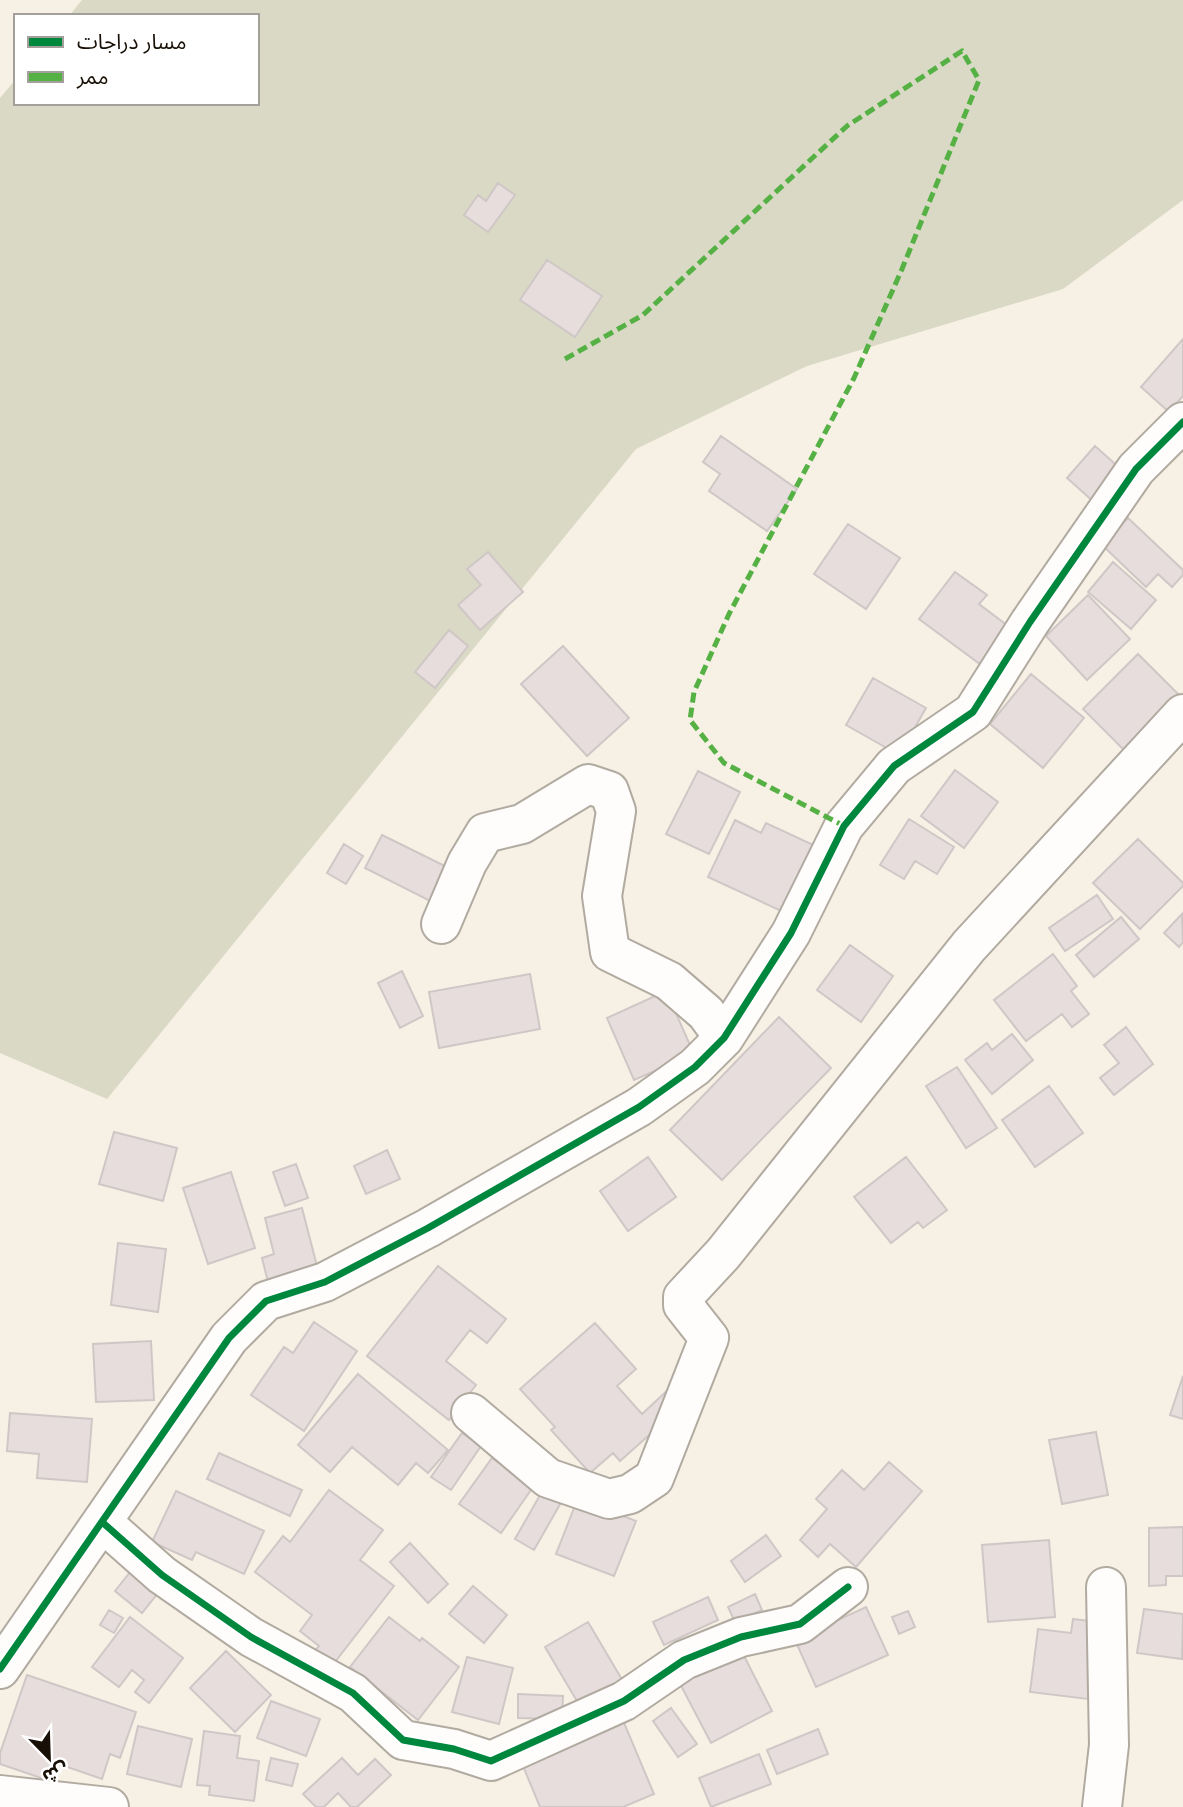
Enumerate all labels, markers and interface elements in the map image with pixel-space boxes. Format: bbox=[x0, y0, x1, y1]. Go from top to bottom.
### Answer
legend bbox=[14, 14, 259, 105]
text: مسار دراجات bbox=[77, 29, 186, 54]
text: ممر bbox=[76, 64, 108, 89]
north arrow bbox=[14, 1723, 84, 1793]
text: ش bbox=[39, 1758, 72, 1789]

